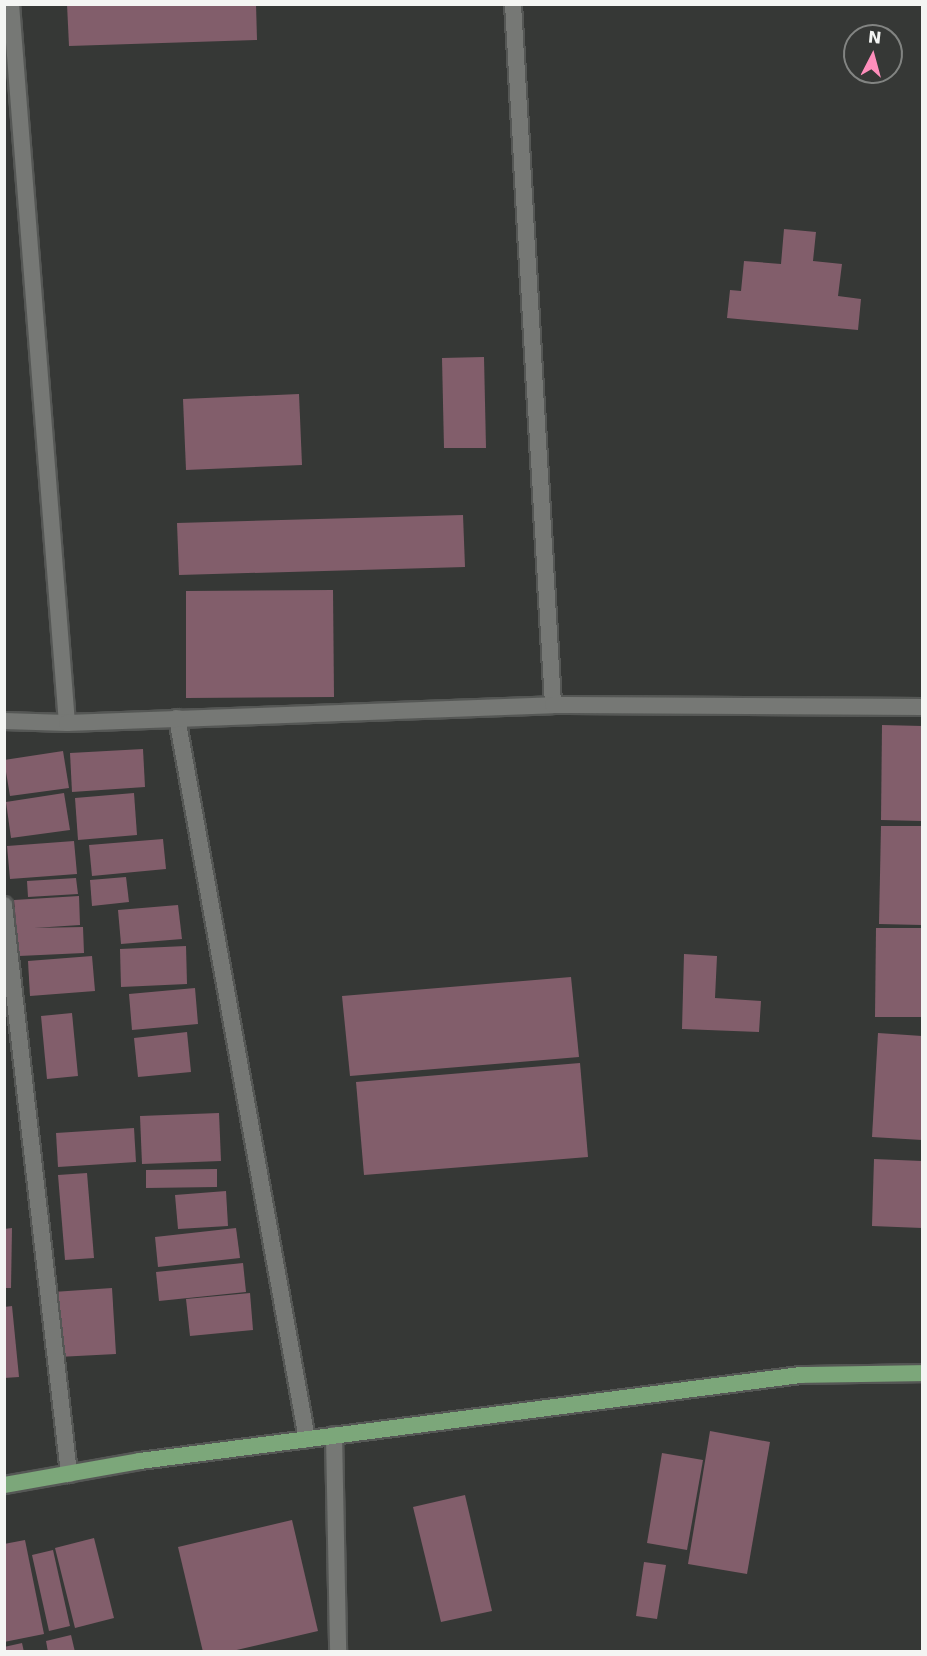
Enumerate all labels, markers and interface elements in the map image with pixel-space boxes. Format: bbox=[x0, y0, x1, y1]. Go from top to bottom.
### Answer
north arrow bbox=[843, 24, 903, 84]
text: N bbox=[867, 27, 882, 48]

